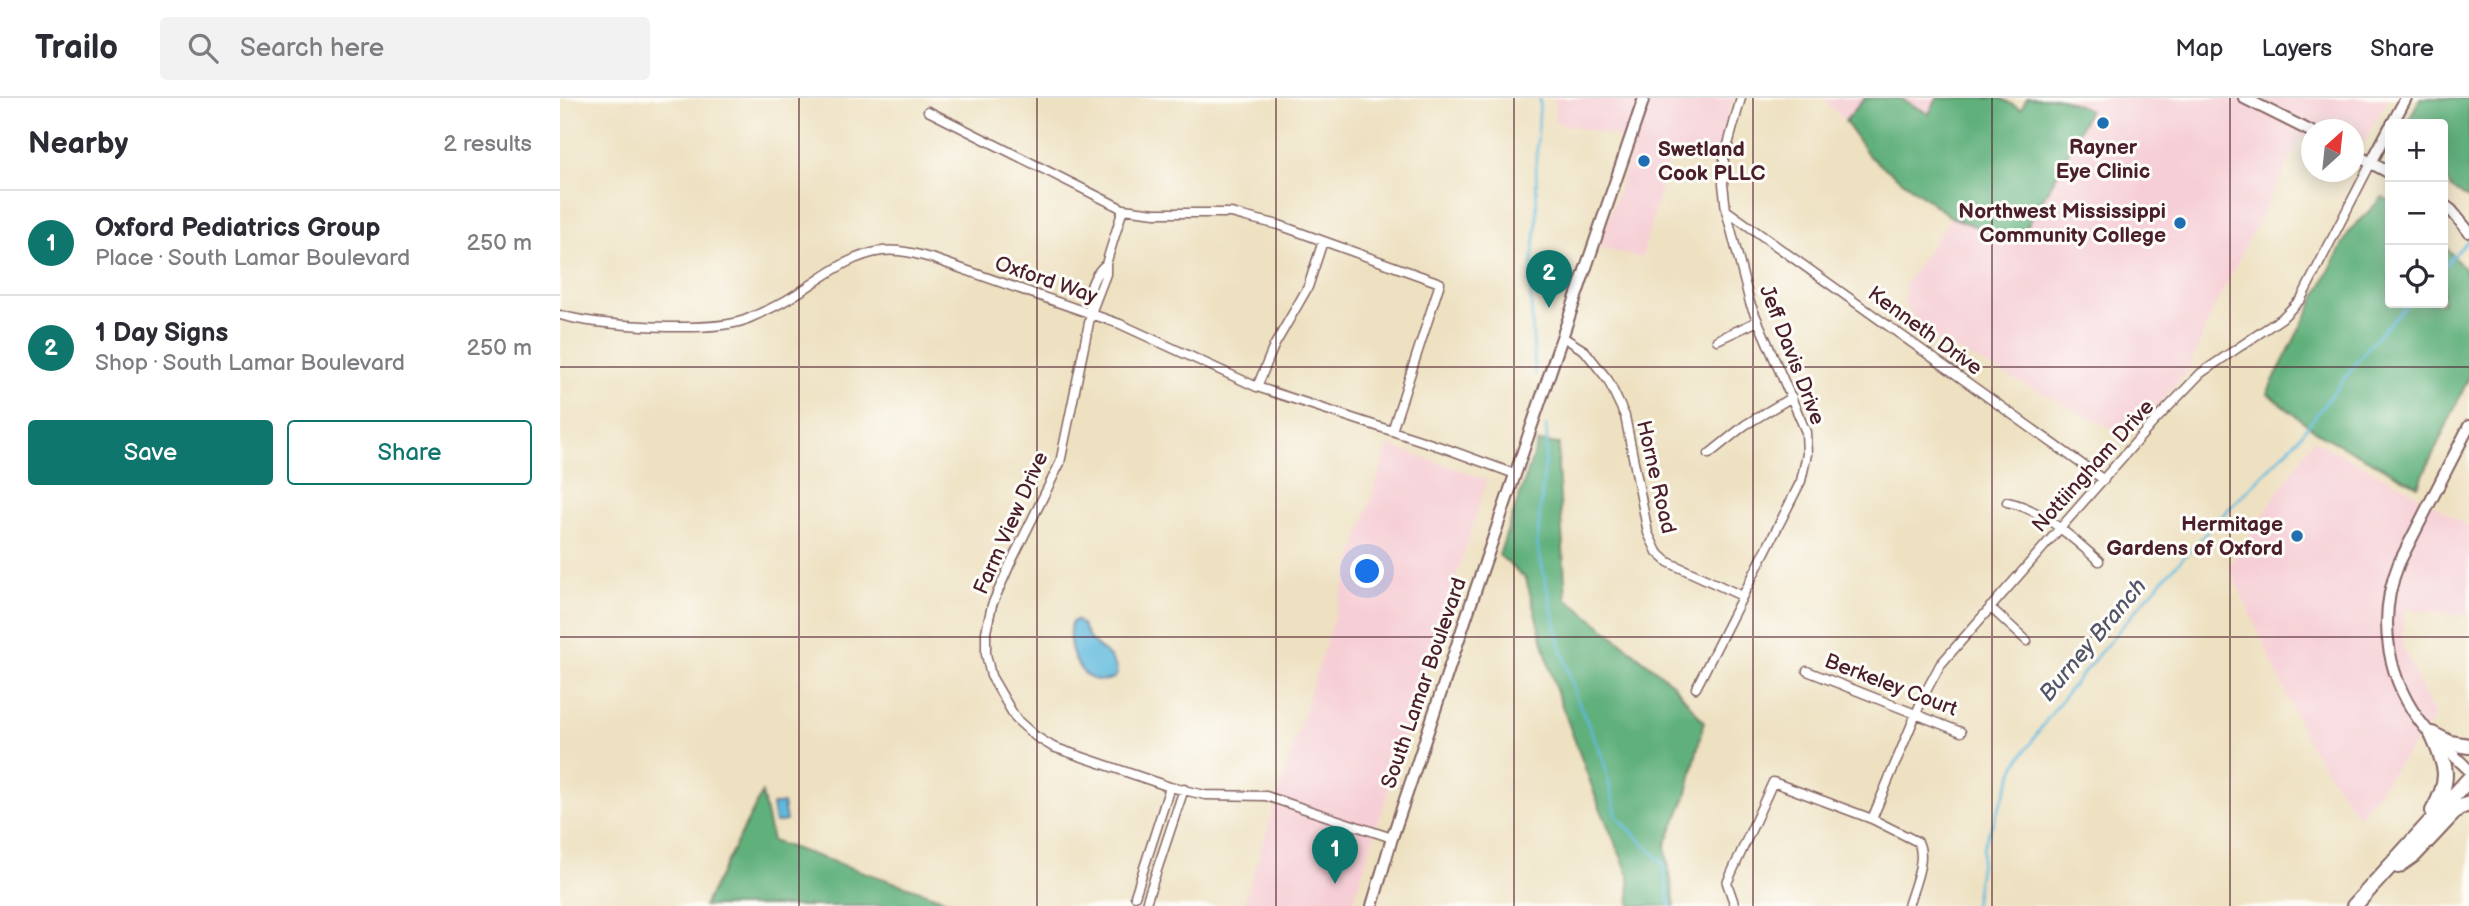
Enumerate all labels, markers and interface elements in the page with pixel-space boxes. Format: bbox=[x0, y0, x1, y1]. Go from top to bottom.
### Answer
search box bbox=[160, 17, 650, 80]
text: Trailo bbox=[35, 28, 118, 68]
icon: search bbox=[184, 29, 222, 67]
text: Search here bbox=[240, 33, 384, 64]
text: Map bbox=[2175, 34, 2223, 63]
text: Layers bbox=[2261, 34, 2332, 63]
text: Share bbox=[2370, 34, 2434, 63]
marker: Rayner Eye Clinic bbox=[2095, 115, 2111, 131]
north arrow bbox=[2301, 119, 2364, 182]
map controls bbox=[2385, 119, 2448, 308]
button: + bbox=[2385, 119, 2448, 182]
text: Nearby bbox=[28, 126, 128, 162]
text: 2 results bbox=[443, 130, 532, 158]
place label: Rayner Eye Clinic bbox=[2056, 135, 2150, 184]
place label: Swetland Cook PLLC bbox=[1658, 137, 1766, 186]
marker: Swetland Cook PLLC bbox=[1636, 153, 1652, 169]
button: − bbox=[2385, 182, 2448, 245]
place label: Northwest Mississippi Community College bbox=[1958, 199, 2166, 248]
text: Oxford Pediatrics Group bbox=[95, 213, 380, 244]
marker: Northwest Mississippi Community College bbox=[2172, 215, 2188, 231]
text: 1 bbox=[46, 229, 56, 257]
text: 250 m bbox=[466, 229, 532, 257]
text: Place · South Lamar Boulevard bbox=[95, 244, 410, 272]
button: locate bbox=[2385, 245, 2448, 308]
pin: 2 bbox=[1526, 250, 1572, 308]
street label: Oxford Way bbox=[991, 251, 1101, 309]
street label: Kenneth Drive bbox=[1863, 281, 1987, 381]
street label: Jeff Davis Drive bbox=[1754, 282, 1830, 428]
text: 1 Day Signs bbox=[95, 318, 228, 349]
text: 2 bbox=[44, 334, 58, 362]
text: 250 m bbox=[466, 334, 532, 362]
text: Shop · South Lamar Boulevard bbox=[95, 349, 405, 377]
street label: Nottiingham Drive bbox=[2027, 394, 2159, 538]
street label: Horne Road bbox=[1631, 418, 1681, 536]
button: Save bbox=[28, 420, 273, 485]
button: Share bbox=[287, 420, 532, 485]
street label: Farm View Drive bbox=[968, 448, 1054, 598]
place label: Hermitage Gardens of Oxford bbox=[2106, 512, 2283, 561]
marker: Hermitage Gardens of Oxford bbox=[2289, 528, 2305, 544]
your location bbox=[1350, 554, 1384, 588]
water label: Burney Branch bbox=[2033, 572, 2153, 707]
street label: South Lamar Boulevard bbox=[1376, 574, 1472, 792]
street label: Berkeley Court bbox=[1821, 648, 1961, 722]
pin: 1 bbox=[1312, 826, 1358, 884]

